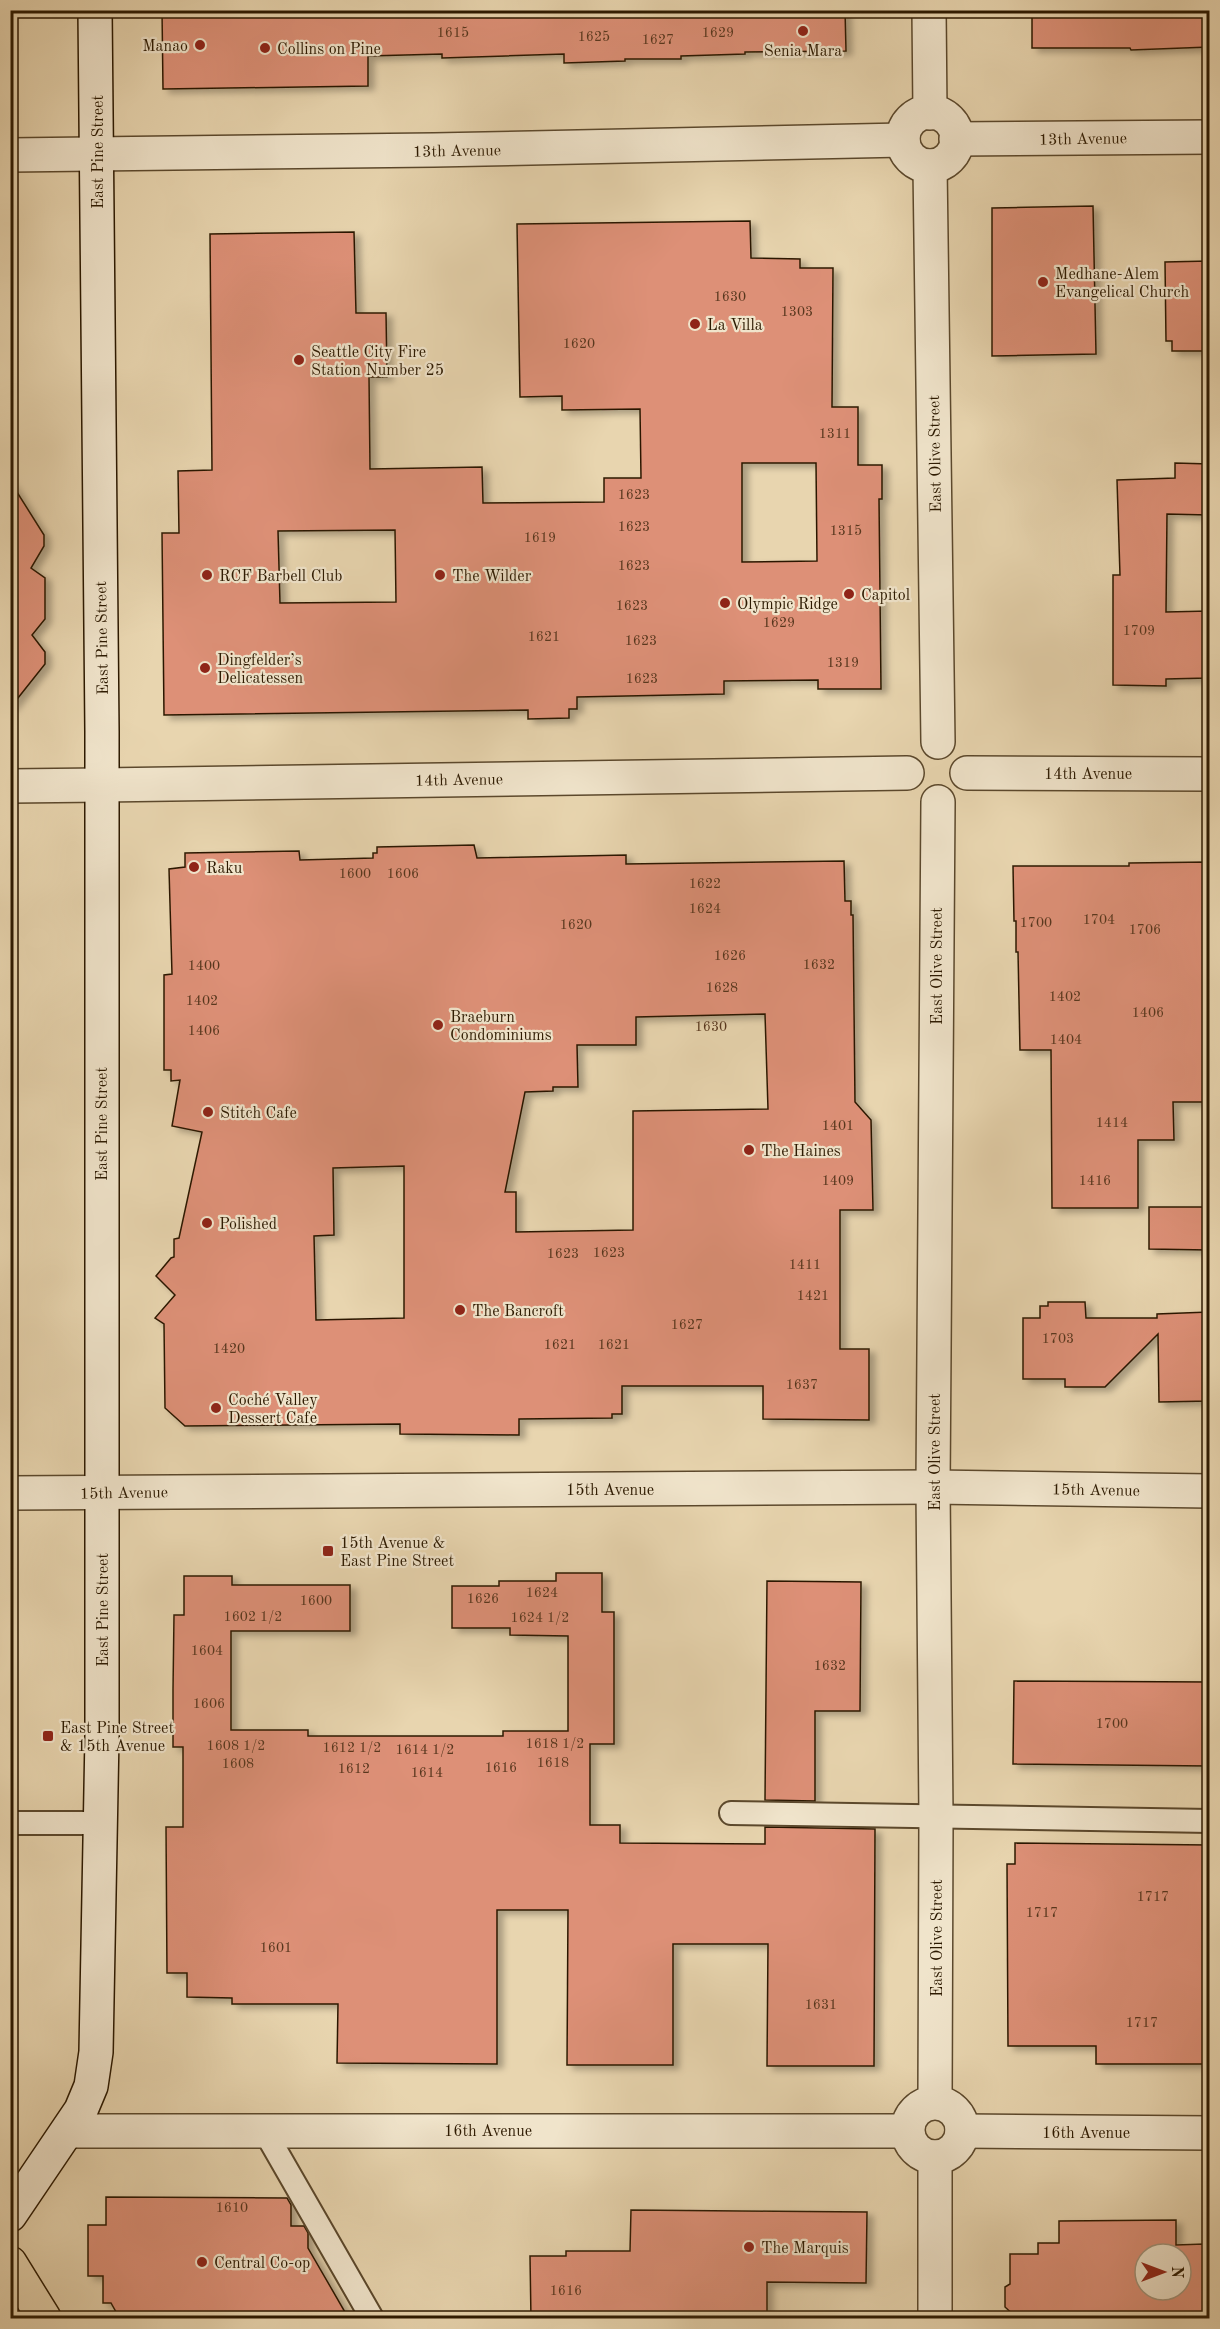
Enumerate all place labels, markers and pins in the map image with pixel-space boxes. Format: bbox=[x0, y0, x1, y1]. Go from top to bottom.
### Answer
marker: Senia Mara bbox=[796, 24, 810, 38]
marker: Manao bbox=[193, 38, 207, 52]
place label: Manao bbox=[142, 39, 188, 55]
marker: Collins on Pine bbox=[258, 41, 272, 55]
place label: Collins on Pine bbox=[277, 42, 381, 58]
place label: Senia Mara bbox=[764, 44, 842, 60]
place label: Medhane-Alem Evangelical Church bbox=[1055, 267, 1189, 301]
marker: Medhane-Alem Evangelical Church bbox=[1036, 275, 1050, 289]
marker: La Villa bbox=[688, 317, 702, 331]
place label: La Villa bbox=[707, 318, 763, 334]
place label: Seattle City Fire Station Number 25 bbox=[311, 345, 444, 379]
marker: Seattle City Fire Station Number 25 bbox=[292, 353, 306, 367]
marker: RCF Barbell Club bbox=[200, 568, 214, 582]
marker: The Wilder bbox=[433, 568, 447, 582]
place label: RCF Barbell Club bbox=[219, 569, 342, 585]
place label: The Wilder bbox=[452, 569, 532, 585]
marker: Capitol bbox=[842, 587, 856, 601]
place label: Capitol bbox=[861, 588, 910, 604]
marker: Olympic Ridge bbox=[718, 596, 732, 610]
place label: Olympic Ridge bbox=[737, 597, 838, 613]
place label: Dingfelder’s Delicatessen bbox=[217, 653, 304, 687]
marker: Dingfelder’s Delicatessen bbox=[198, 661, 212, 675]
marker: Raku bbox=[187, 860, 201, 874]
place label: Raku bbox=[206, 861, 243, 877]
place label: Braeburn Condominiums bbox=[450, 1010, 552, 1044]
marker: Braeburn Condominiums bbox=[431, 1018, 445, 1032]
marker: Stitch Cafe bbox=[201, 1105, 215, 1119]
place label: Stitch Cafe bbox=[220, 1106, 297, 1122]
marker: The Haines bbox=[742, 1143, 756, 1157]
place label: The Haines bbox=[761, 1144, 841, 1160]
marker: Polished bbox=[200, 1216, 214, 1230]
place label: Polished bbox=[219, 1217, 277, 1233]
marker: The Bancroft bbox=[453, 1303, 467, 1317]
place label: The Bancroft bbox=[472, 1304, 564, 1320]
place label: Coché Valley Dessert Cafe bbox=[228, 1393, 318, 1427]
marker: Coché Valley Dessert Cafe bbox=[209, 1401, 223, 1415]
place label: 15th Avenue & East Pine Street bbox=[340, 1536, 454, 1570]
marker: 15th Avenue & East Pine Street bbox=[321, 1544, 335, 1558]
place label: East Pine Street & 15th Avenue bbox=[60, 1721, 174, 1755]
marker: East Pine Street & 15th Avenue bbox=[41, 1729, 55, 1743]
marker: The Marquis bbox=[742, 2240, 756, 2254]
place label: The Marquis bbox=[761, 2241, 849, 2257]
marker: Central Co-op bbox=[195, 2255, 209, 2269]
place label: Central Co-op bbox=[214, 2256, 310, 2272]

